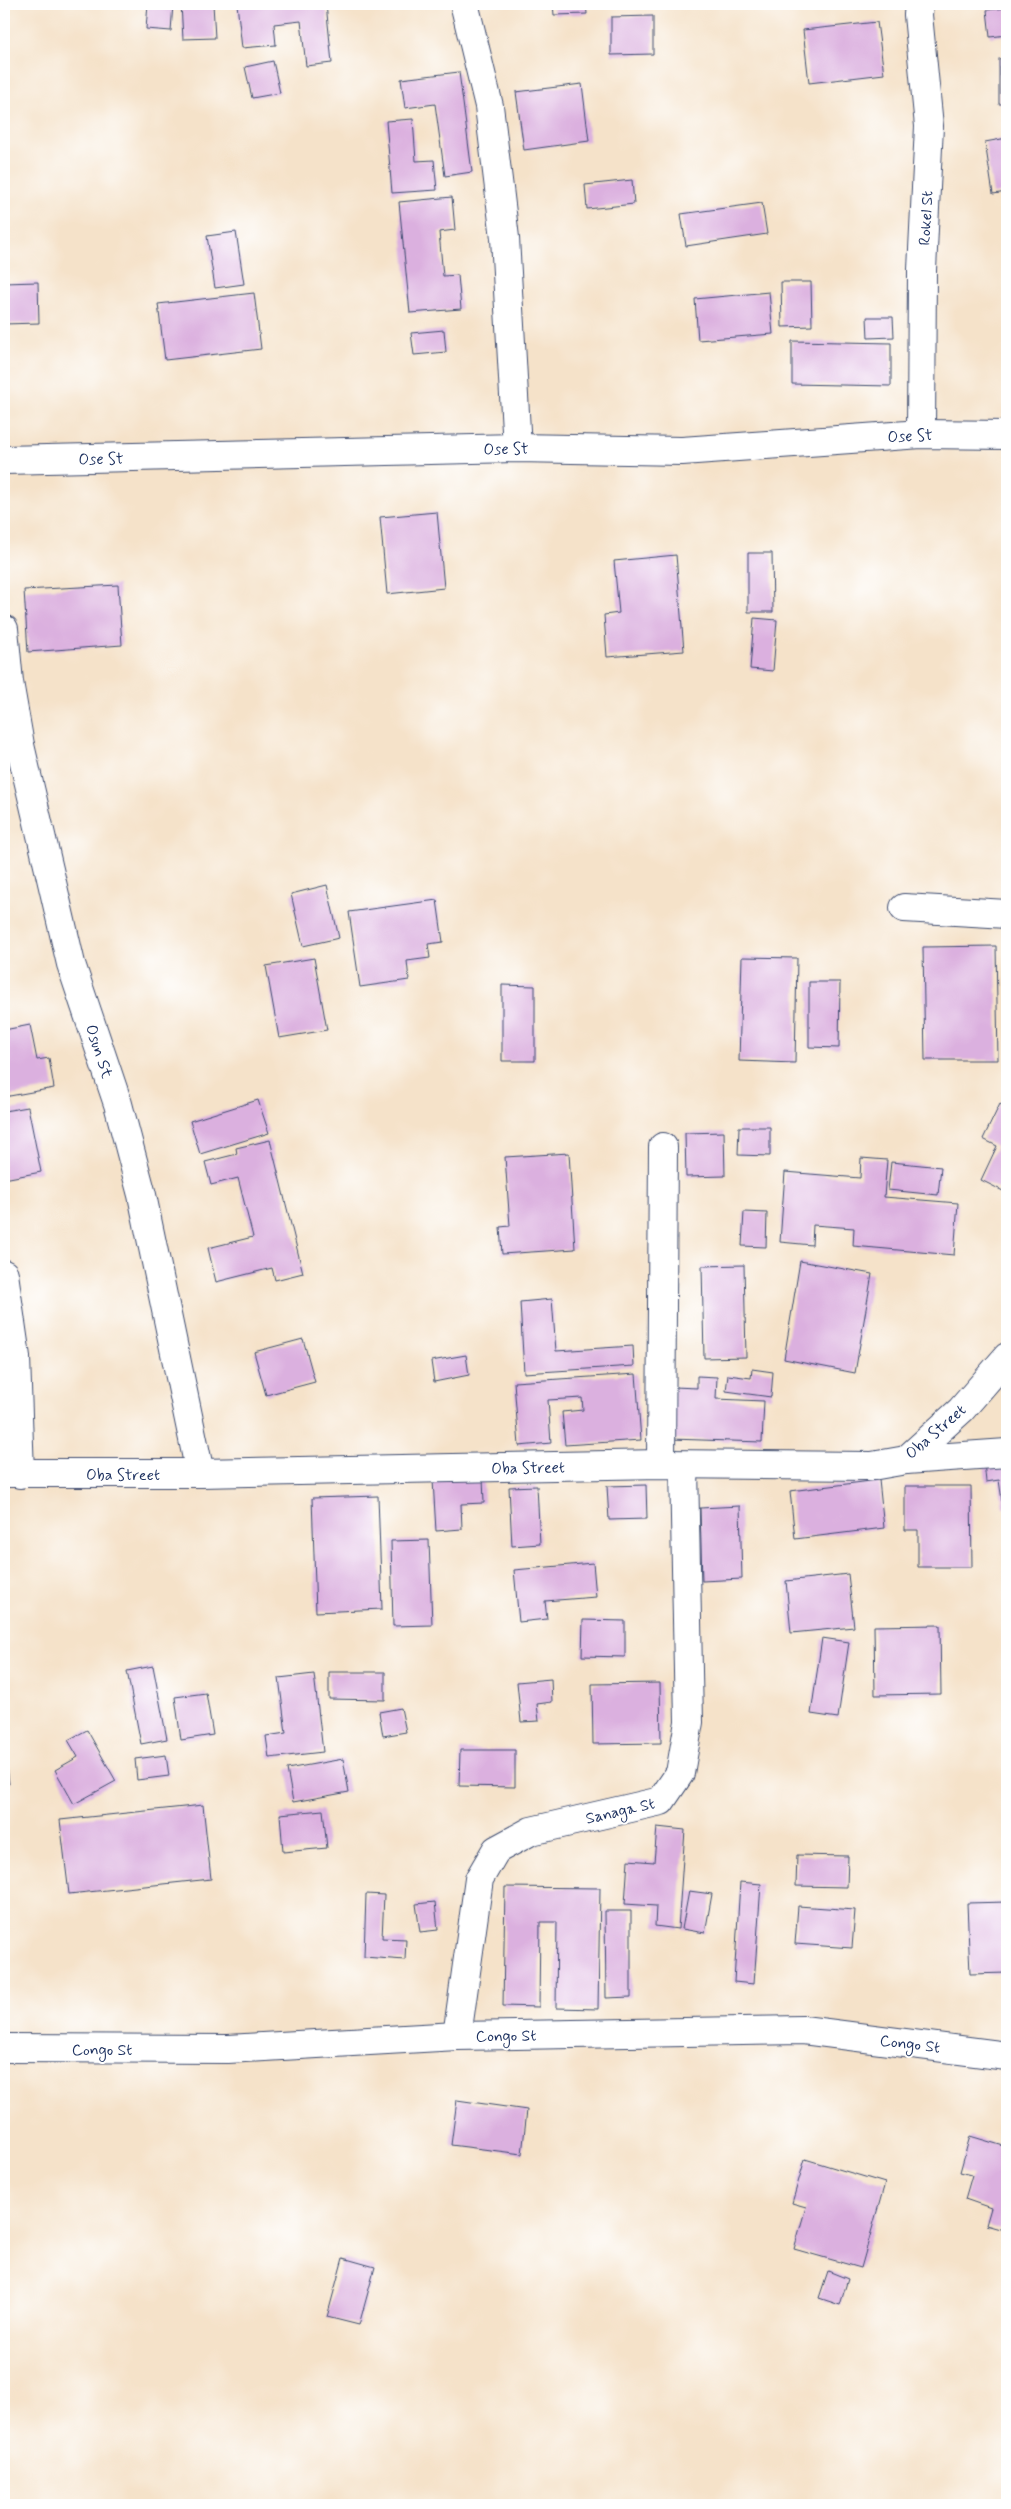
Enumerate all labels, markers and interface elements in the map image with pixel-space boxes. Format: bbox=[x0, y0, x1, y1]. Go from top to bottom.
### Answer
street label: Rokel St bbox=[915, 190, 938, 246]
street label: Ose St bbox=[887, 425, 934, 448]
street label: Ose St bbox=[483, 439, 529, 460]
street label: Ose St bbox=[78, 449, 124, 470]
street label: Osun St bbox=[80, 1022, 117, 1082]
street label: Oba Street bbox=[901, 1400, 971, 1464]
street label: Oba Street bbox=[491, 1457, 565, 1480]
street label: Oba Street bbox=[86, 1465, 160, 1486]
street label: Sanaga St bbox=[584, 1793, 657, 1831]
street label: Congo St bbox=[476, 2025, 537, 2049]
street label: Congo St bbox=[878, 2030, 941, 2060]
street label: Congo St bbox=[72, 2040, 132, 2062]

